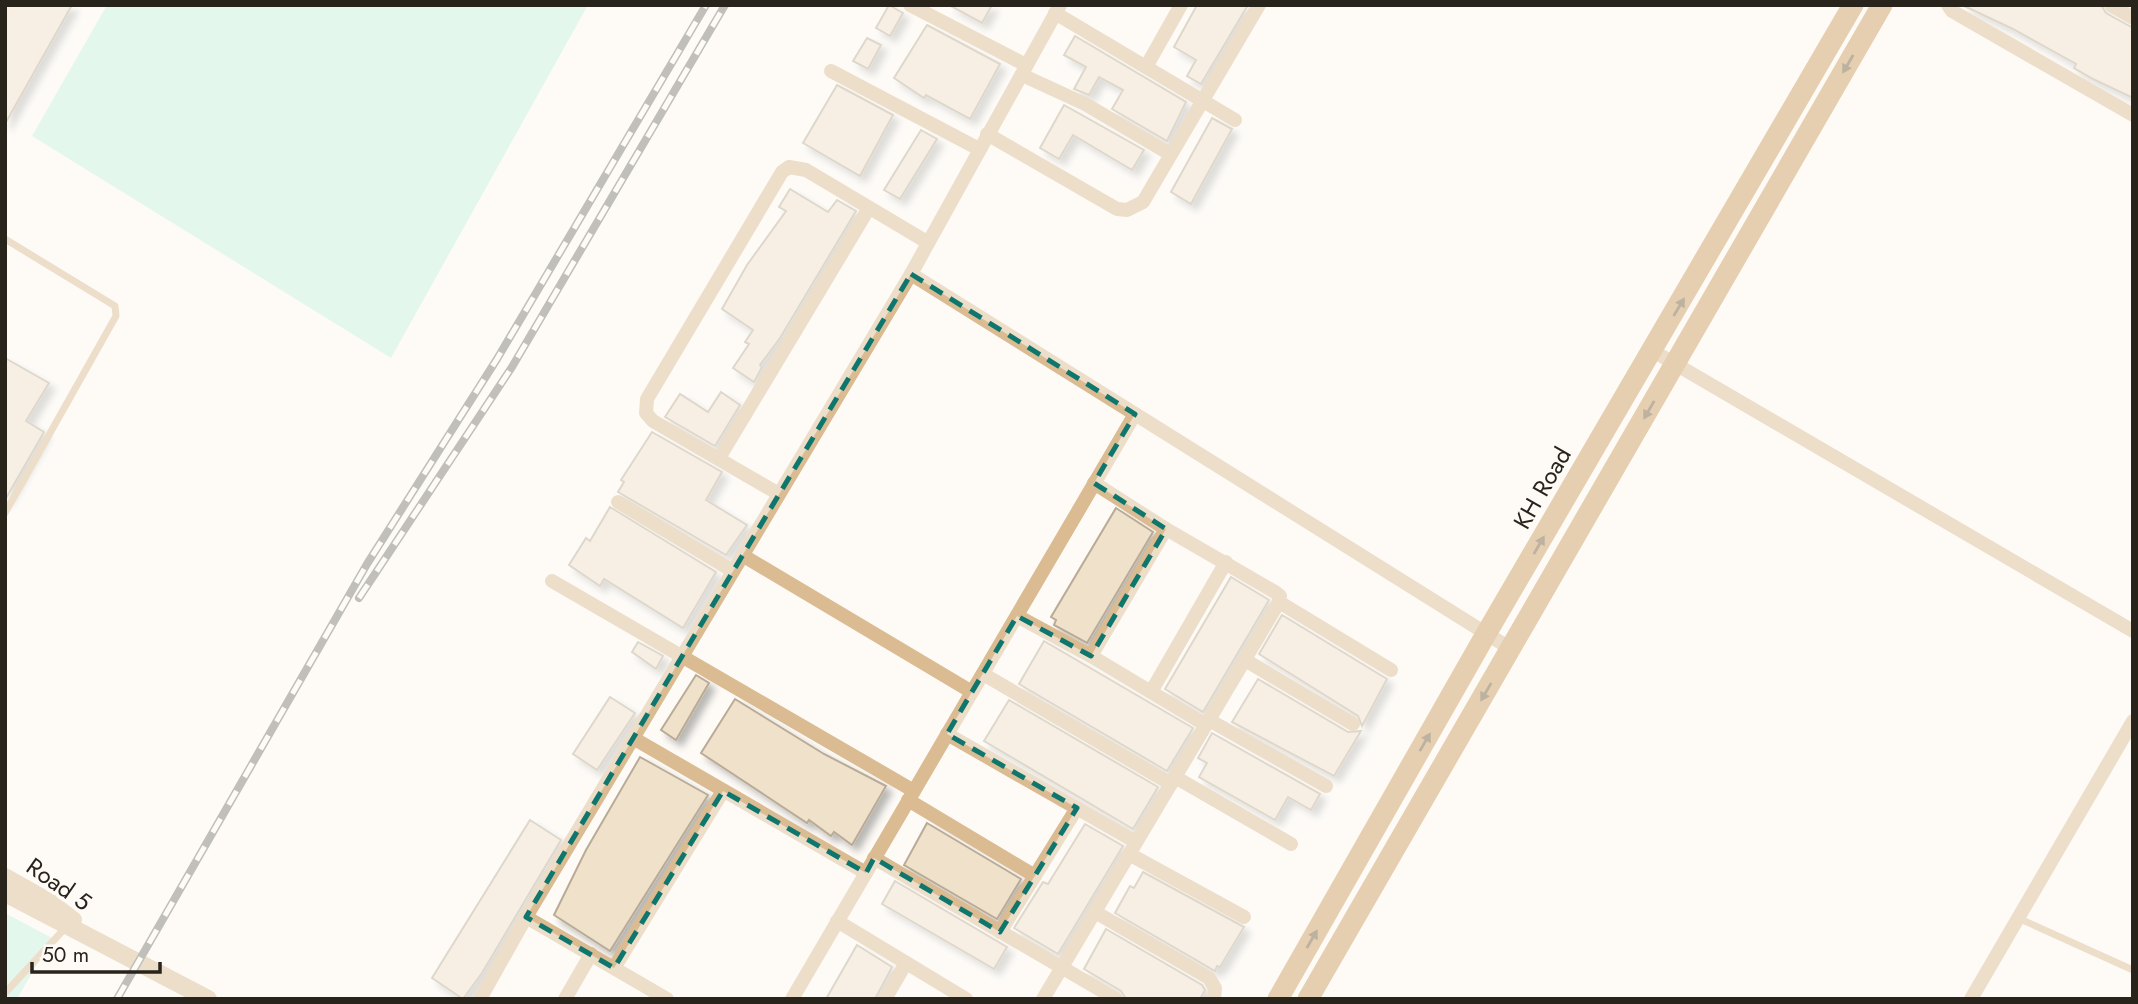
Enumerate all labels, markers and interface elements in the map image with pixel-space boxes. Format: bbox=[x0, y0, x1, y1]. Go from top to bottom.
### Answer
one-way arrow bbox=[1842, 55, 1854, 74]
one-way arrow bbox=[1673, 297, 1685, 316]
one-way arrow bbox=[1642, 400, 1655, 419]
street label: KH Road bbox=[1504, 440, 1580, 536]
one-way arrow bbox=[1532, 535, 1545, 554]
one-way arrow bbox=[1480, 682, 1492, 701]
one-way arrow bbox=[1419, 732, 1431, 752]
street label: Road 5 bbox=[19, 849, 99, 919]
scale bar bbox=[32, 930, 159, 974]
one-way arrow bbox=[1306, 930, 1318, 949]
text: 50 m bbox=[42, 940, 89, 970]

